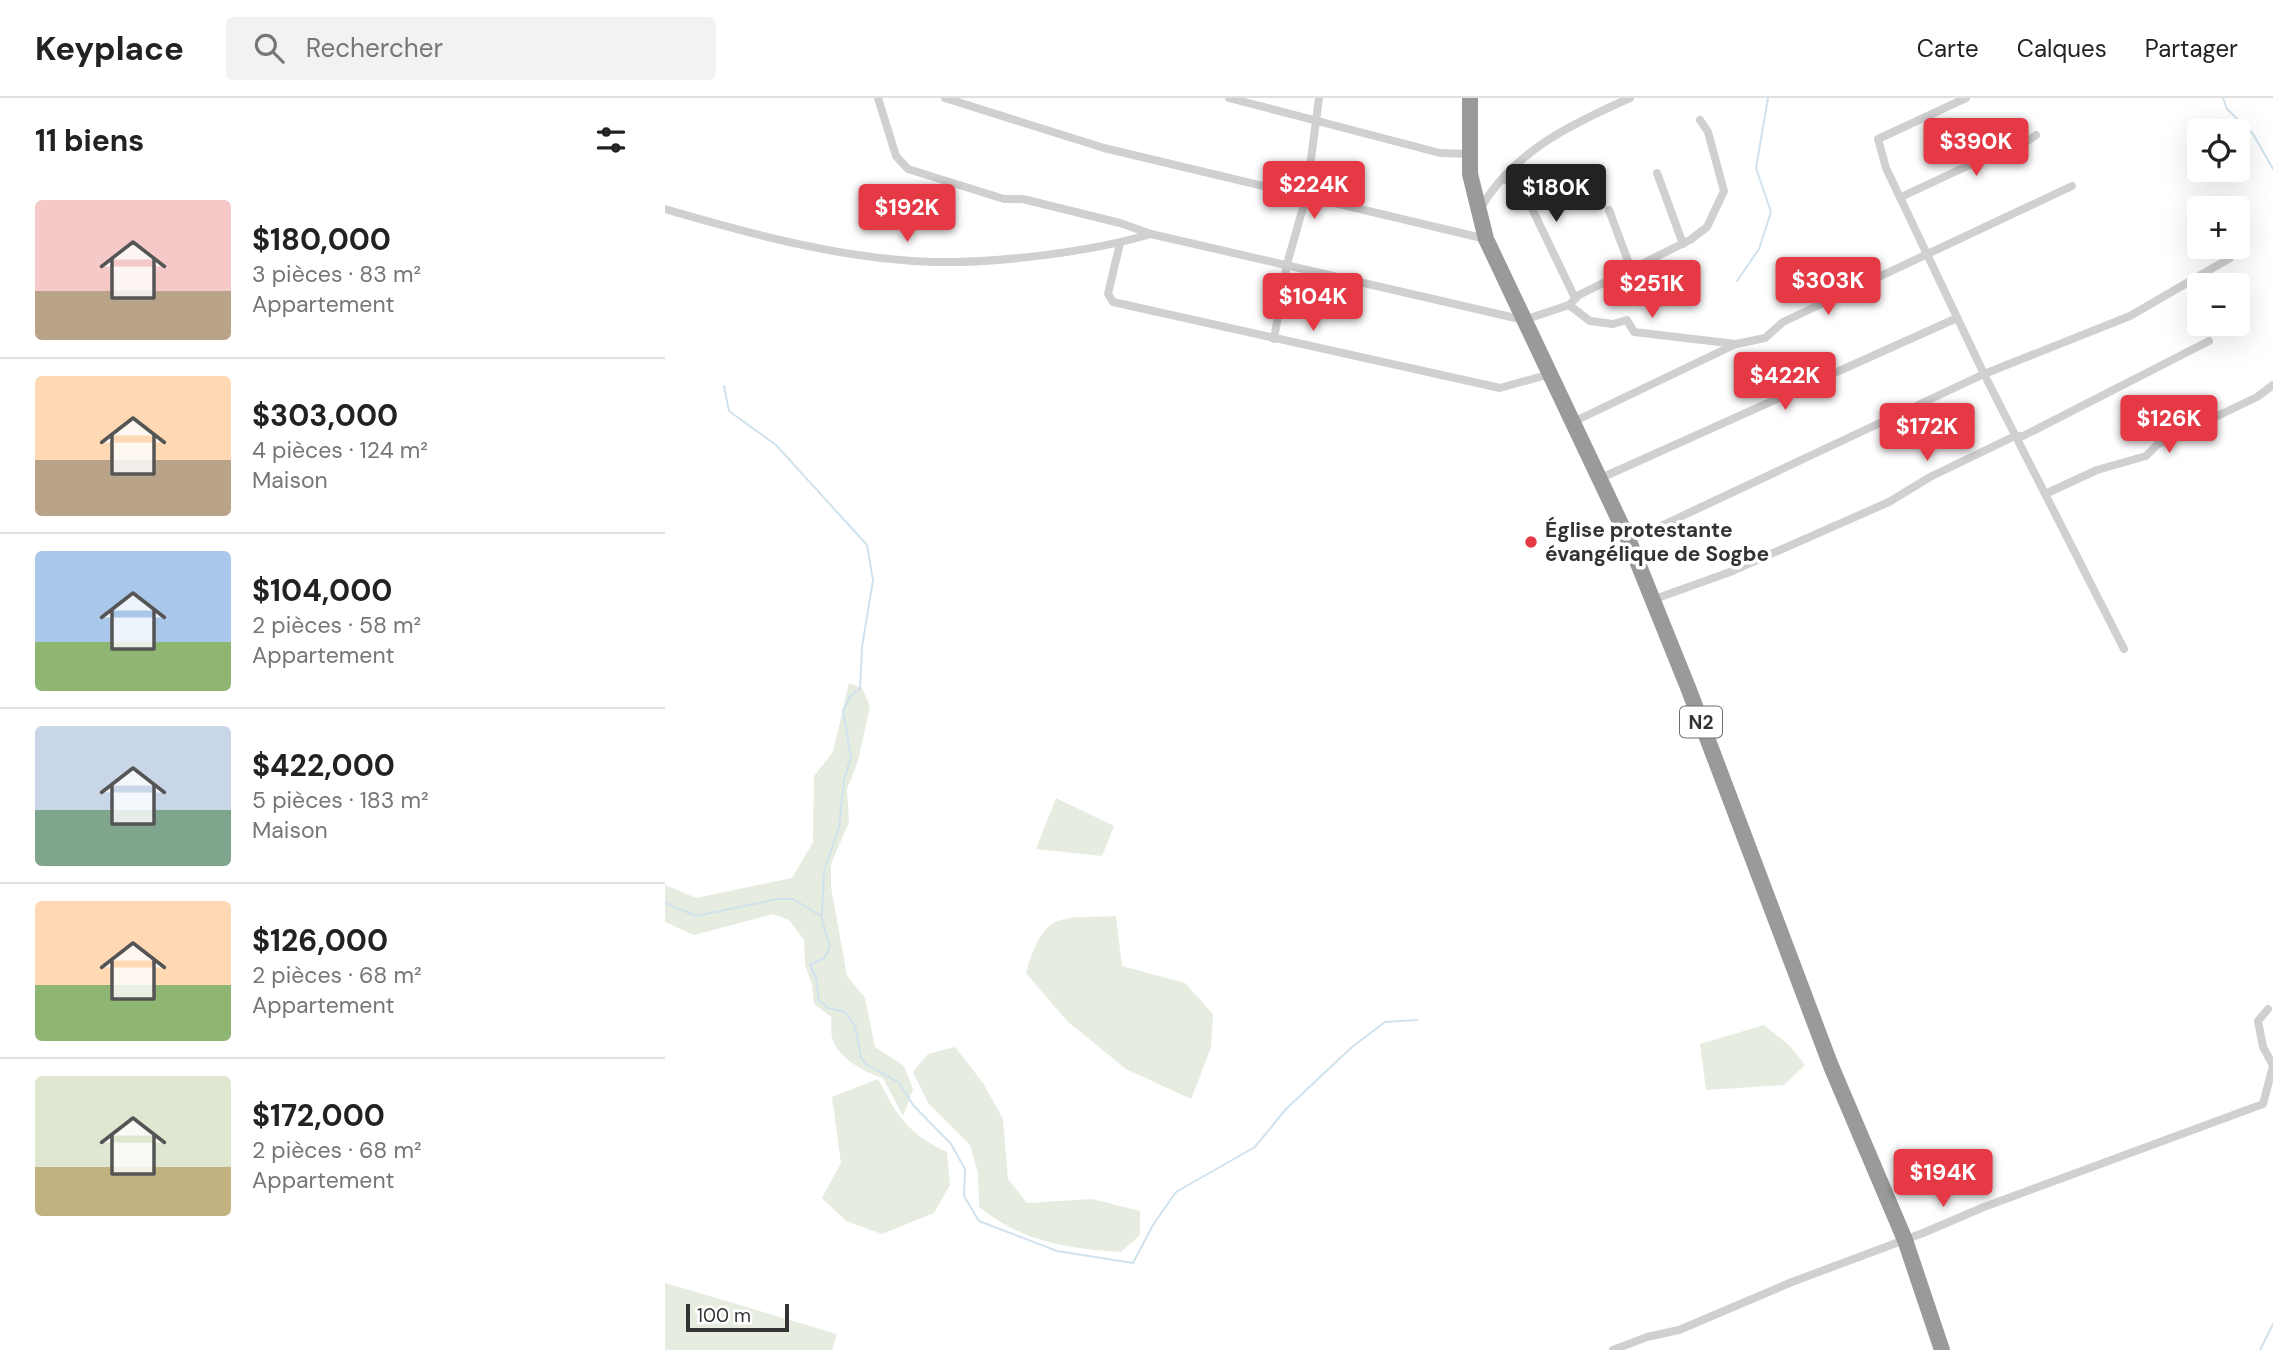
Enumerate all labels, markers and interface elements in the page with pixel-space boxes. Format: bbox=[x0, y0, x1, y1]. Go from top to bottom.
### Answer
search box bbox=[226, 17, 716, 80]
text: Keyplace bbox=[35, 27, 184, 70]
icon: search bbox=[250, 29, 288, 67]
text: Rechercher bbox=[306, 31, 443, 65]
text: Carte bbox=[1917, 33, 1979, 64]
text: Calques bbox=[2017, 33, 2107, 64]
text: Partager bbox=[2145, 33, 2238, 64]
pin: $390K bbox=[1927, 118, 2025, 178]
map controls bbox=[2187, 119, 2250, 336]
button: locate bbox=[2187, 119, 2250, 182]
text: 11 biens bbox=[35, 121, 144, 160]
icon: filters bbox=[592, 121, 630, 159]
text: $390K bbox=[1939, 126, 2013, 156]
pin: $224K bbox=[1265, 162, 1363, 221]
pin: $180K bbox=[1507, 164, 1605, 224]
text: $224K bbox=[1279, 169, 1349, 199]
text: $180K bbox=[1522, 172, 1590, 202]
pin: $192K bbox=[858, 184, 956, 244]
text: $192K bbox=[875, 192, 940, 222]
button: + bbox=[2187, 196, 2250, 259]
text: $180,000 bbox=[252, 220, 391, 259]
icon: home bbox=[91, 228, 175, 312]
pin: $303K bbox=[1779, 258, 1877, 317]
text: 3 pièces · 83 m² bbox=[252, 259, 421, 289]
pin: $251K bbox=[1603, 260, 1701, 320]
text: $303K bbox=[1792, 265, 1864, 295]
text: $251K bbox=[1620, 268, 1684, 298]
button: − bbox=[2187, 273, 2250, 336]
pin: $104K bbox=[1264, 274, 1362, 333]
text: $104K bbox=[1279, 281, 1347, 311]
text: Appartement bbox=[252, 289, 395, 319]
pin: $422K bbox=[1736, 352, 1834, 412]
text: $422K bbox=[1750, 360, 1820, 390]
text: $303,000 bbox=[252, 396, 398, 435]
pin: $126K bbox=[2120, 396, 2218, 455]
text: $126K bbox=[2136, 403, 2202, 433]
icon: home bbox=[91, 404, 175, 488]
pin: $172K bbox=[1878, 404, 1976, 463]
text: $172K bbox=[1896, 411, 1958, 441]
text: 4 pièces · 124 m² bbox=[252, 435, 428, 465]
text: Maison bbox=[252, 465, 328, 495]
place label: Église protestante évangélique de Sogbe bbox=[1545, 516, 1769, 568]
marker: Église protestante évangélique de Sogbe bbox=[1523, 534, 1539, 550]
text: $104,000 bbox=[252, 571, 392, 610]
icon: home bbox=[91, 579, 175, 663]
text: 2 pièces · 58 m² bbox=[252, 610, 421, 640]
text: Appartement bbox=[252, 640, 395, 670]
road number: N2 bbox=[1680, 706, 1722, 737]
text: $422,000 bbox=[252, 746, 395, 785]
icon: home bbox=[91, 754, 175, 838]
text: 5 pièces · 183 m² bbox=[252, 785, 429, 815]
text: Maison bbox=[252, 815, 328, 845]
text: $126,000 bbox=[252, 921, 388, 960]
icon: home bbox=[91, 929, 175, 1013]
text: 2 pièces · 68 m² bbox=[252, 960, 422, 990]
text: Appartement bbox=[252, 990, 395, 1020]
text: $172,000 bbox=[252, 1096, 385, 1135]
icon: home bbox=[91, 1104, 175, 1188]
text: 2 pièces · 68 m² bbox=[252, 1135, 422, 1165]
pin: $194K bbox=[1894, 1150, 1992, 1209]
text: $194K bbox=[1910, 1157, 1976, 1187]
text: Appartement bbox=[252, 1165, 395, 1195]
scale bar bbox=[686, 1301, 789, 1333]
text: 100 m bbox=[697, 1303, 751, 1328]

